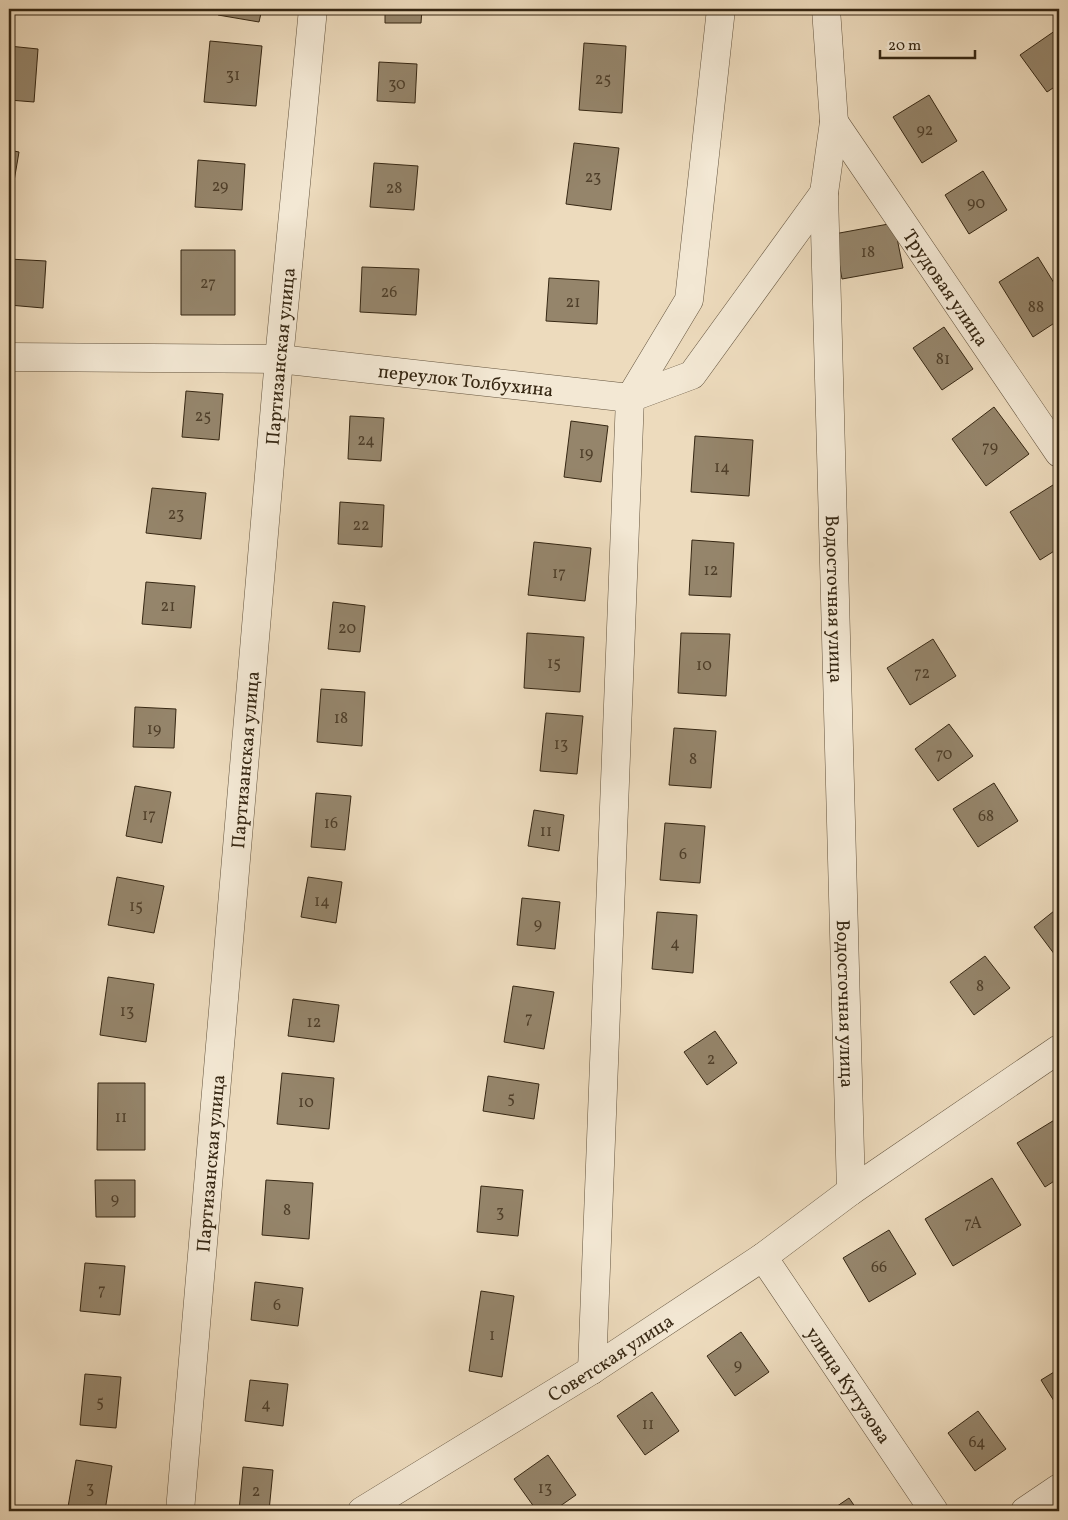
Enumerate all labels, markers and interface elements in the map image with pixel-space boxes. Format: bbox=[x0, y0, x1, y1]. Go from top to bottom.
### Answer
scale bar bbox=[880, 28, 976, 60]
text: 20 m bbox=[888, 36, 921, 57]
house number: 31 bbox=[226, 65, 240, 87]
house number: 25 bbox=[595, 69, 611, 91]
house number: 30 bbox=[388, 74, 406, 96]
house number: 92 bbox=[917, 120, 933, 142]
house number: 23 bbox=[585, 167, 601, 189]
house number: 29 bbox=[212, 176, 228, 198]
house number: 28 bbox=[386, 178, 402, 200]
house number: 90 bbox=[967, 193, 985, 215]
street label: Трудовая улица bbox=[896, 225, 994, 352]
house number: 18 bbox=[861, 242, 875, 264]
street label: Партизанская улица bbox=[261, 266, 303, 446]
house number: 27 bbox=[200, 273, 216, 295]
house number: 26 bbox=[381, 282, 397, 304]
house number: 21 bbox=[566, 292, 580, 314]
house number: 88 bbox=[1028, 297, 1044, 319]
house number: 81 bbox=[936, 349, 950, 371]
street label: переулок Толбухина bbox=[377, 359, 555, 404]
house number: 25 bbox=[195, 406, 211, 428]
house number: 24 bbox=[357, 430, 375, 452]
house number: 79 bbox=[982, 437, 998, 459]
house number: 19 bbox=[579, 443, 593, 465]
house number: 14 bbox=[714, 457, 730, 479]
house number: 23 bbox=[168, 504, 184, 526]
street label: Водосточная улица bbox=[818, 514, 848, 683]
house number: 22 bbox=[352, 515, 370, 537]
house number: 12 bbox=[704, 560, 718, 582]
house number: 17 bbox=[552, 563, 566, 585]
house number: 21 bbox=[161, 596, 175, 618]
house number: 20 bbox=[338, 618, 356, 640]
house number: 15 bbox=[547, 653, 561, 675]
house number: 10 bbox=[696, 655, 712, 677]
house number: 72 bbox=[914, 663, 930, 685]
street label: Партизанская улица bbox=[226, 670, 267, 850]
house number: 18 bbox=[334, 708, 348, 730]
house number: 19 bbox=[147, 719, 161, 741]
house number: 13 bbox=[554, 734, 568, 756]
house number: 70 bbox=[936, 744, 952, 766]
house number: 8 bbox=[689, 749, 697, 771]
house number: 17 bbox=[142, 805, 156, 827]
house number: 68 bbox=[978, 806, 994, 828]
house number: 16 bbox=[324, 813, 338, 835]
house number: 11 bbox=[540, 821, 552, 843]
house number: 6 bbox=[679, 844, 687, 866]
house number: 14 bbox=[314, 891, 330, 913]
house number: 15 bbox=[129, 896, 143, 918]
house number: 9 bbox=[534, 914, 542, 936]
street label: Водосточная улица bbox=[829, 919, 859, 1088]
house number: 4 bbox=[670, 933, 680, 955]
house number: 8 bbox=[976, 976, 984, 998]
house number: 13 bbox=[120, 1001, 134, 1023]
house number: 7 bbox=[525, 1008, 533, 1030]
house number: 12 bbox=[307, 1012, 321, 1034]
house number: 2 bbox=[707, 1049, 715, 1071]
street label: Партизанская улица bbox=[191, 1073, 232, 1253]
house number: 5 bbox=[507, 1088, 515, 1110]
house number: 10 bbox=[298, 1092, 314, 1114]
house number: 11 bbox=[115, 1107, 127, 1129]
house number: 9 bbox=[111, 1189, 119, 1211]
house number: 8 bbox=[283, 1200, 291, 1222]
house number: 3 bbox=[496, 1202, 504, 1224]
house number: 7А bbox=[964, 1213, 982, 1235]
house number: 66 bbox=[871, 1257, 887, 1279]
house number: 7 bbox=[98, 1280, 106, 1302]
house number: 6 bbox=[273, 1295, 281, 1317]
street label: Советская улица bbox=[543, 1309, 679, 1409]
street label: улица Кутузова bbox=[799, 1322, 896, 1450]
house number: 1 bbox=[489, 1325, 495, 1347]
house number: 9 bbox=[734, 1355, 742, 1377]
house number: 5 bbox=[96, 1392, 104, 1414]
house number: 4 bbox=[261, 1394, 271, 1416]
house number: 11 bbox=[642, 1414, 654, 1436]
house number: 64 bbox=[968, 1432, 986, 1454]
house number: 3 bbox=[86, 1478, 94, 1500]
house number: 13 bbox=[538, 1478, 552, 1500]
house number: 2 bbox=[252, 1481, 260, 1503]

